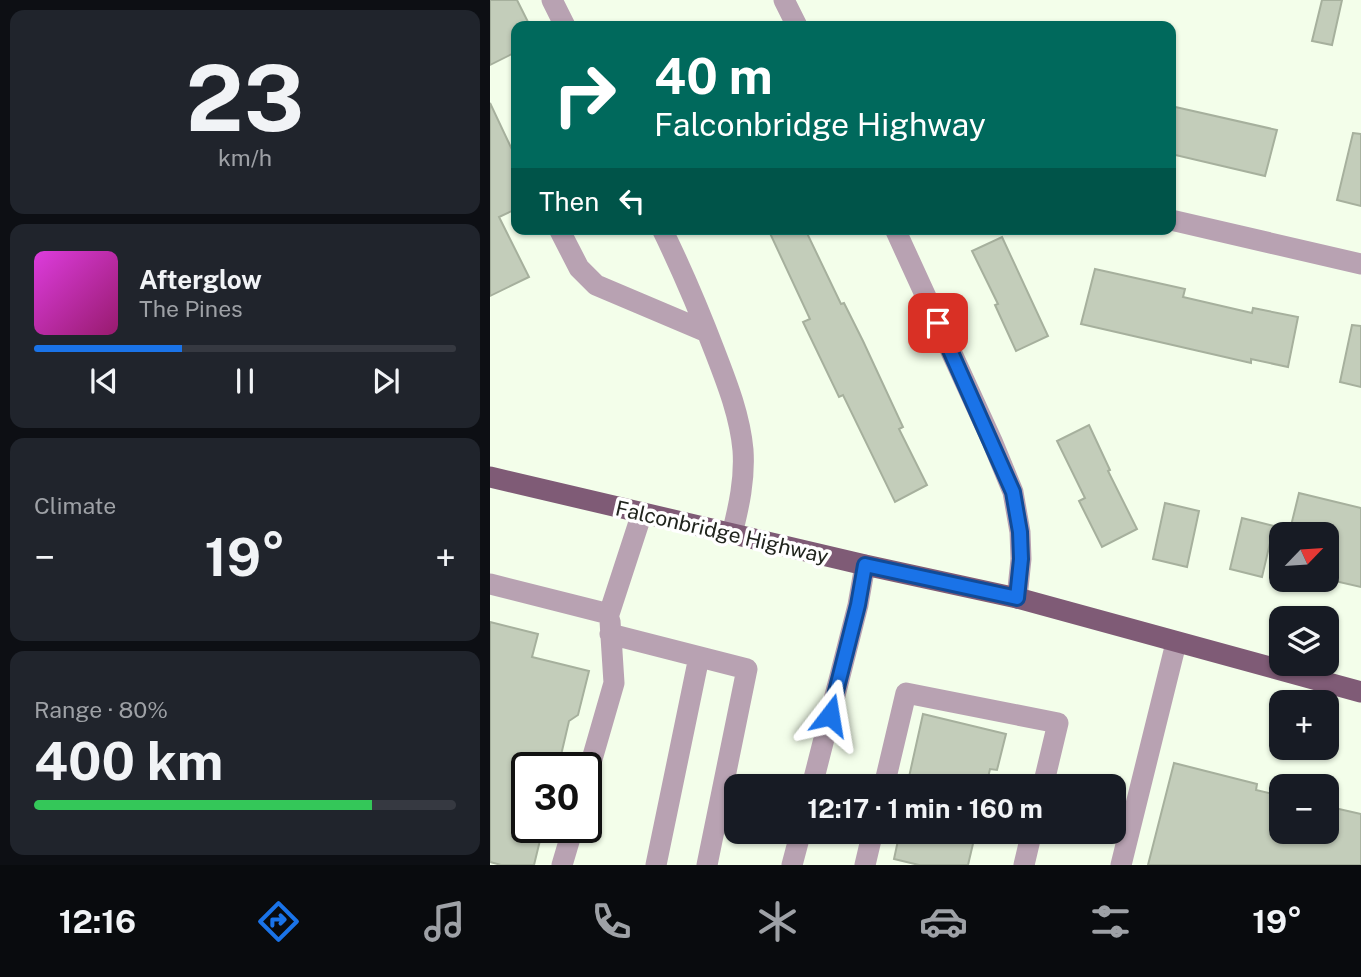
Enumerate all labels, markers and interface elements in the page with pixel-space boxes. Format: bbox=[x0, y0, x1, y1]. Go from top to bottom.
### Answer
text: 23 bbox=[186, 45, 304, 151]
text: 40 m bbox=[654, 47, 773, 105]
icon: right bbox=[539, 49, 630, 140]
text: Falconbridge Highway bbox=[654, 106, 986, 143]
text: km/h bbox=[218, 144, 272, 171]
icon: left bbox=[613, 182, 651, 220]
text: Then bbox=[539, 186, 599, 217]
text: Afterglow bbox=[139, 264, 262, 295]
pin bbox=[908, 293, 968, 353]
text: The Pines bbox=[139, 295, 243, 322]
icon: arrive bbox=[919, 304, 957, 342]
icon: previous bbox=[85, 362, 123, 400]
icon: pause bbox=[226, 362, 264, 400]
icon: next bbox=[367, 362, 405, 400]
text: Climate bbox=[34, 492, 116, 519]
street label: Falconbridge Highway bbox=[613, 495, 831, 569]
north arrow bbox=[1269, 522, 1339, 592]
map controls bbox=[1269, 522, 1339, 844]
text: 19° bbox=[204, 527, 286, 588]
text: − bbox=[34, 535, 55, 580]
text: + bbox=[435, 535, 456, 580]
button: layers bbox=[1269, 606, 1339, 676]
position arrow bbox=[793, 678, 867, 752]
button: + bbox=[1269, 690, 1339, 760]
text: Range · 80% bbox=[34, 696, 168, 723]
text: 400 km bbox=[34, 731, 223, 792]
speed limit sign: 30 bbox=[511, 752, 602, 843]
button: − bbox=[1269, 774, 1339, 844]
text: 12:17 · 1 min · 160 m bbox=[807, 793, 1043, 824]
icon: directions bbox=[254, 897, 303, 946]
icon: music bbox=[420, 897, 469, 946]
icon: phone bbox=[587, 897, 636, 946]
icon: climate bbox=[753, 897, 802, 946]
icon: car bbox=[919, 897, 968, 946]
icon: filters bbox=[1086, 897, 1135, 946]
text: 12:16 bbox=[59, 903, 136, 940]
text: 19° bbox=[1252, 903, 1302, 940]

